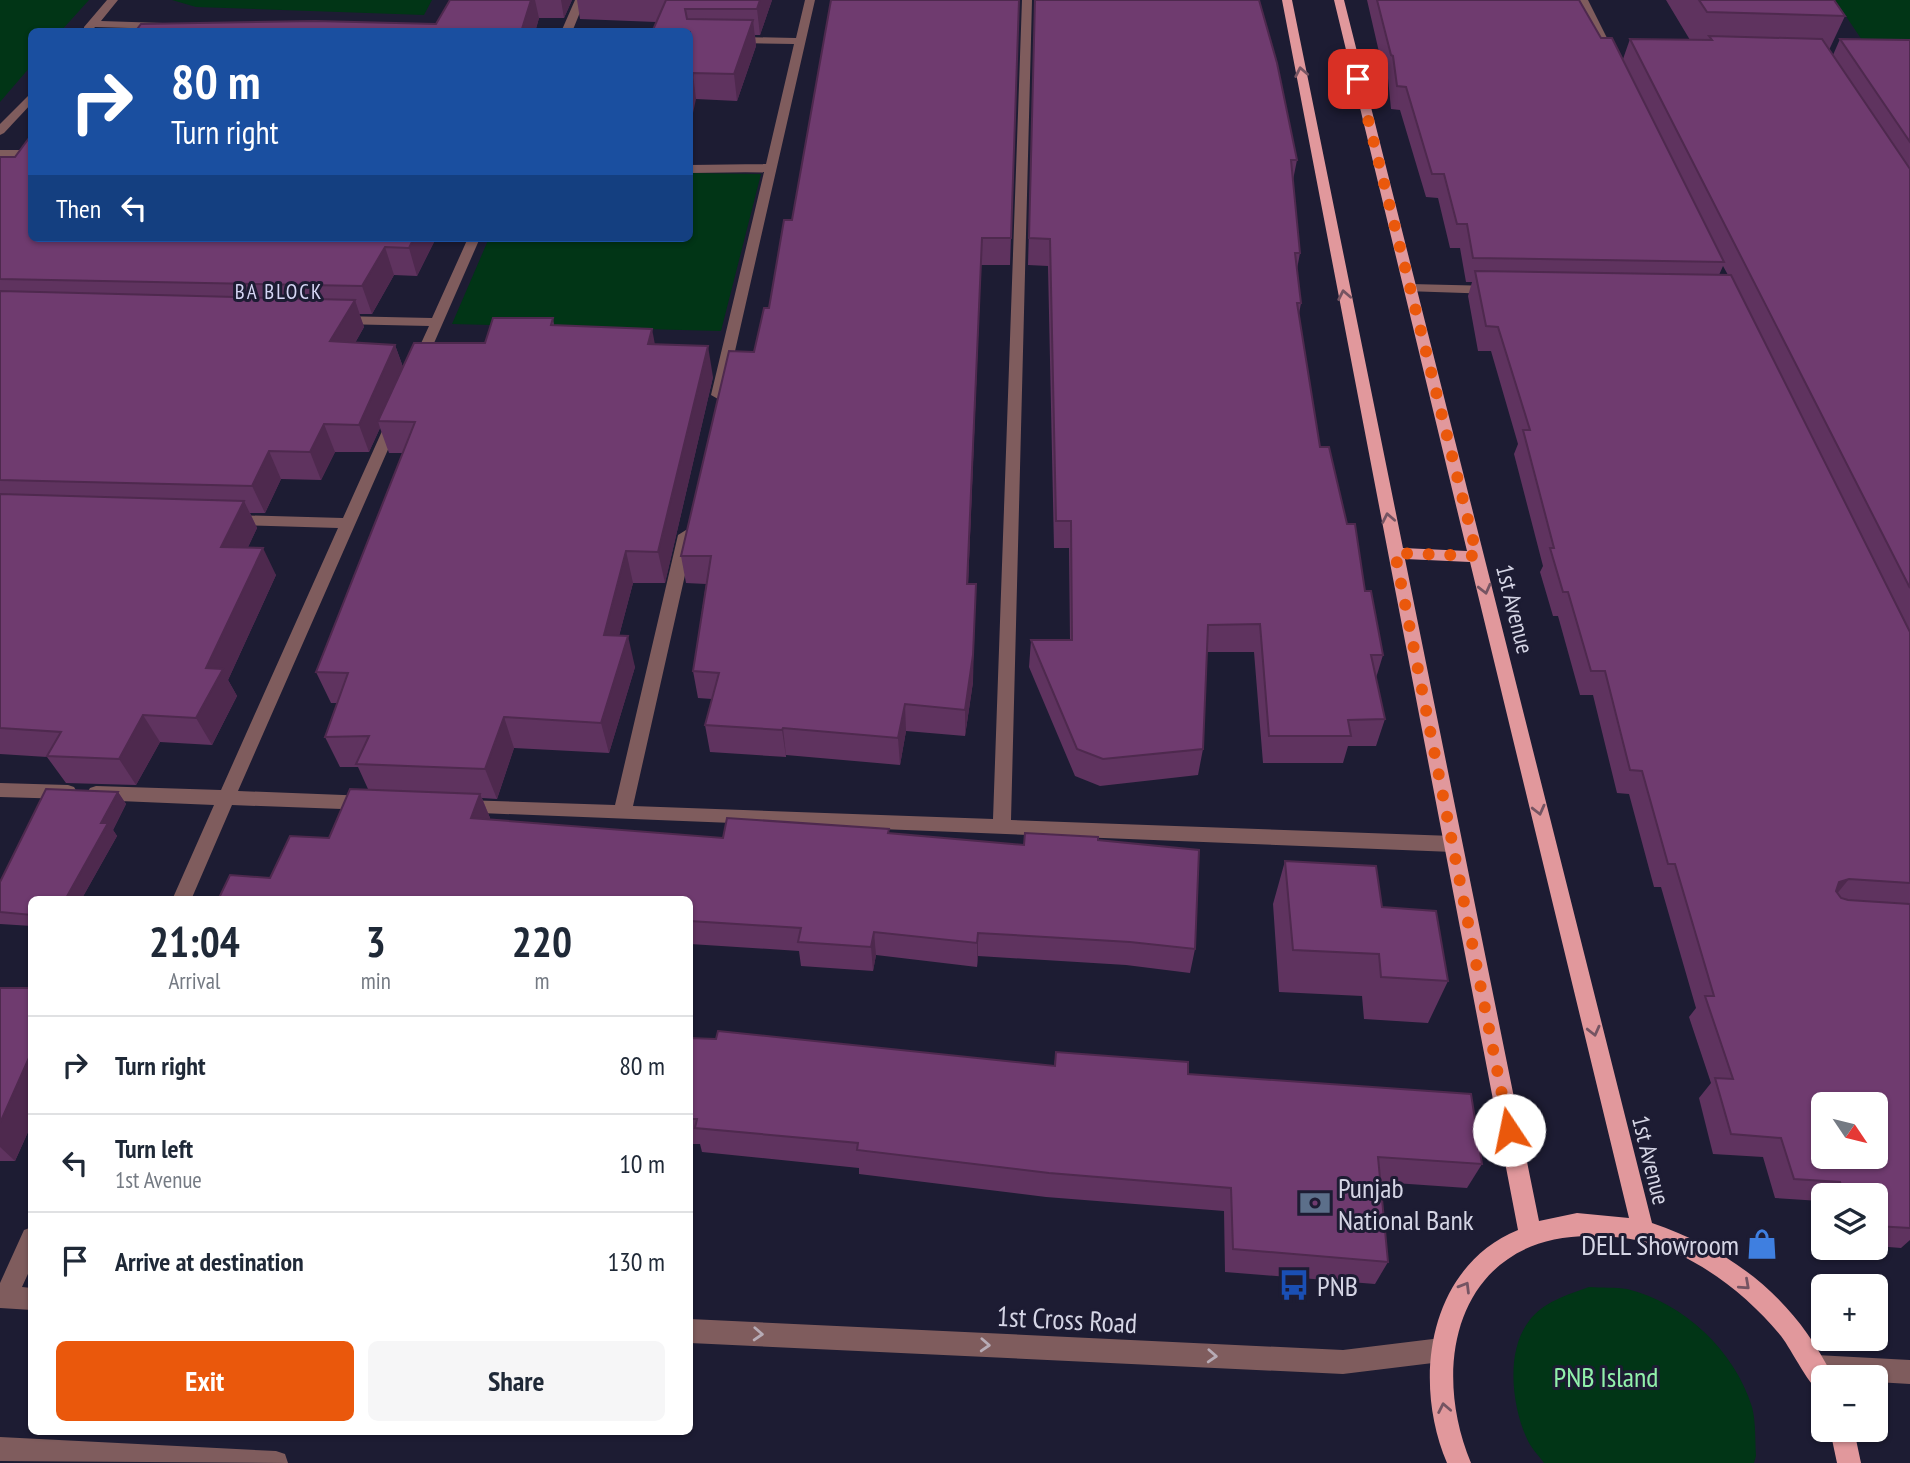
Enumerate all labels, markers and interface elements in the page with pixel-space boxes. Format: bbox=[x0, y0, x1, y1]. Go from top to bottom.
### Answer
text: 80 m bbox=[171, 49, 260, 113]
pin bbox=[1328, 49, 1388, 109]
icon: right bbox=[56, 56, 147, 147]
icon: arrive bbox=[1339, 60, 1377, 98]
one-way arrow bbox=[1294, 66, 1309, 78]
text: Turn right bbox=[171, 111, 279, 153]
icon: left bbox=[115, 189, 153, 227]
text: Then bbox=[56, 192, 101, 225]
district label: BA BLOCK bbox=[235, 278, 323, 305]
one-way arrow bbox=[1337, 289, 1352, 301]
one-way arrow bbox=[1382, 512, 1397, 524]
street label: 1st Avenue bbox=[1489, 561, 1541, 657]
one-way arrow bbox=[1477, 583, 1491, 595]
one-way arrow bbox=[1531, 804, 1545, 816]
text: 21:04 bbox=[149, 914, 240, 969]
text: 3 bbox=[366, 914, 386, 969]
text: 220 bbox=[512, 914, 572, 969]
text: Arrival bbox=[168, 966, 220, 995]
text: min bbox=[361, 966, 391, 995]
text: m bbox=[534, 966, 549, 995]
one-way arrow bbox=[1586, 1025, 1600, 1037]
icon: right bbox=[56, 1046, 94, 1084]
text: Turn right bbox=[115, 1049, 206, 1082]
text: 80 m bbox=[619, 1049, 665, 1082]
north arrow bbox=[1811, 1092, 1888, 1169]
map controls bbox=[1811, 1092, 1888, 1442]
position arrow bbox=[1472, 1093, 1546, 1167]
street label: 1st Avenue bbox=[1625, 1112, 1677, 1208]
text: Turn left bbox=[115, 1132, 193, 1165]
icon: left bbox=[56, 1144, 94, 1182]
text: 10 m bbox=[619, 1147, 665, 1180]
text: 1st Avenue bbox=[115, 1165, 202, 1194]
place label: Punjab National Bank bbox=[1338, 1169, 1474, 1238]
button: layers bbox=[1811, 1183, 1888, 1260]
bank icon: Punjab National Bank bbox=[1298, 1186, 1332, 1220]
place label: DELL Showroom bbox=[1581, 1226, 1739, 1263]
shop icon: DELL Showroom bbox=[1745, 1227, 1779, 1261]
icon: arrive bbox=[56, 1242, 94, 1280]
text: Arrive at destination bbox=[115, 1245, 304, 1278]
text: 130 m bbox=[607, 1245, 665, 1278]
place label: PNB bbox=[1317, 1267, 1358, 1304]
bus stop icon: PNB bbox=[1277, 1268, 1311, 1302]
button: + bbox=[1811, 1274, 1888, 1351]
one-way arrow bbox=[1737, 1277, 1750, 1289]
one-way arrow bbox=[1457, 1282, 1470, 1295]
street label: 1st Cross Road bbox=[996, 1297, 1138, 1341]
one-way arrow bbox=[752, 1326, 763, 1341]
one-way arrow bbox=[980, 1337, 991, 1352]
button: Exit bbox=[56, 1341, 354, 1421]
button: Share bbox=[368, 1341, 665, 1421]
one-way arrow bbox=[1207, 1348, 1218, 1363]
park label: PNB Island bbox=[1554, 1358, 1658, 1395]
button: − bbox=[1811, 1365, 1888, 1442]
one-way arrow bbox=[1437, 1402, 1452, 1414]

